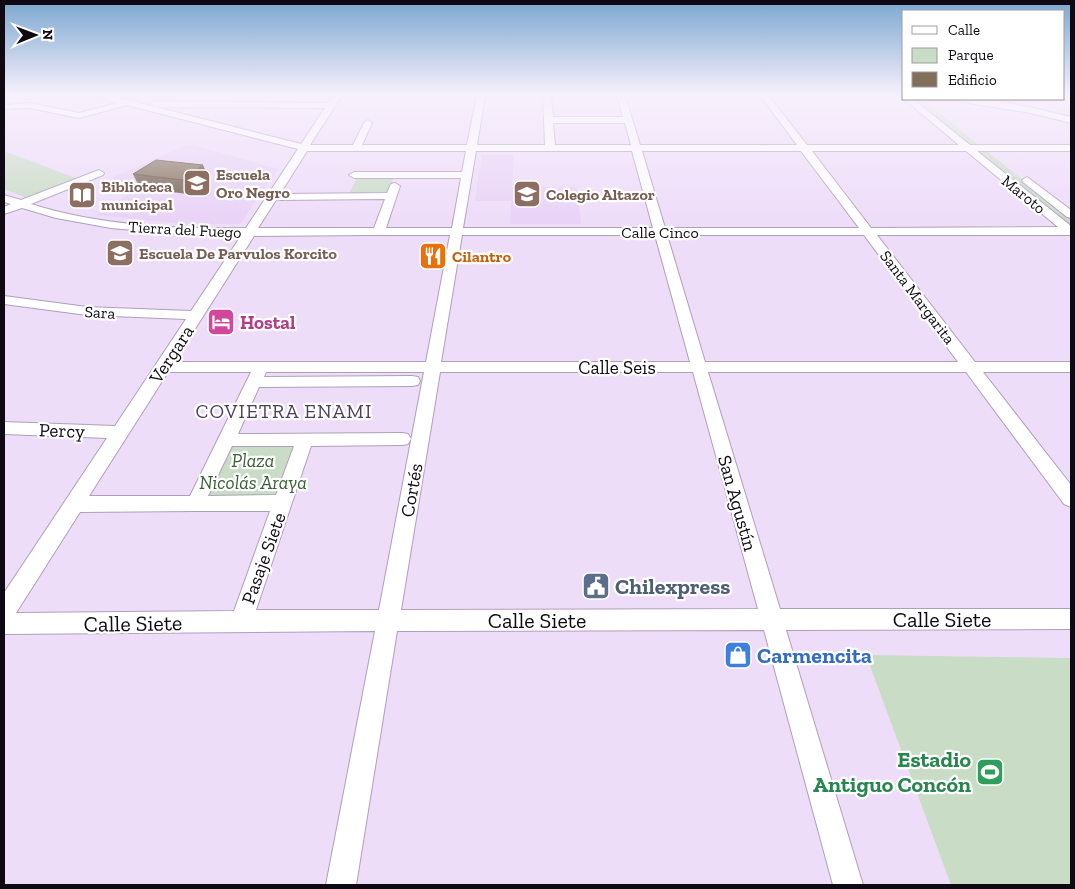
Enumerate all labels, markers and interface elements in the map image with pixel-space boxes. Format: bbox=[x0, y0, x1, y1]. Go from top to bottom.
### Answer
north arrow bbox=[10, 10, 60, 60]
legend bbox=[902, 10, 1065, 100]
text: Calle bbox=[948, 21, 980, 39]
text: N bbox=[39, 29, 56, 41]
text: Parque bbox=[948, 46, 994, 64]
text: Edificio bbox=[948, 71, 997, 89]
place label: Escuela Oro Negro bbox=[216, 165, 290, 202]
school or university icon: Escuela Oro Negro bbox=[182, 168, 212, 198]
street label: Maroto bbox=[998, 171, 1049, 218]
place label: Biblioteca municipal bbox=[101, 177, 173, 214]
school or university icon: Colegio Altazor bbox=[512, 179, 542, 209]
library icon: Biblioteca municipal bbox=[67, 180, 97, 210]
place label: Colegio Altazor bbox=[546, 185, 655, 204]
street label: Tierra del Fuego bbox=[128, 217, 242, 242]
street label: Calle Cinco bbox=[621, 223, 699, 242]
school or university icon: Escuela De Parvulos Korcito bbox=[105, 238, 135, 268]
restaurant icon: Cilantro bbox=[418, 241, 448, 271]
place label: Escuela De Parvulos Korcito bbox=[139, 244, 337, 263]
place label: Cilantro bbox=[452, 247, 512, 266]
street label: Santa Margarita bbox=[876, 247, 959, 348]
street label: Sara bbox=[84, 302, 116, 323]
hotel icon: Hostal bbox=[206, 307, 236, 337]
place label: Hostal bbox=[240, 311, 296, 334]
street label: Vergara bbox=[144, 321, 199, 389]
street label: Calle Seis bbox=[578, 356, 656, 379]
district label: COVIETRA ENAMI bbox=[196, 399, 372, 423]
street label: Percy bbox=[39, 418, 86, 443]
park label: Plaza Nicolás Araya bbox=[199, 449, 307, 494]
street label: San Agustín bbox=[713, 453, 762, 554]
street label: Cortés bbox=[395, 461, 428, 519]
street label: Pasaje Siete bbox=[236, 509, 291, 607]
public building icon: Chilexpress bbox=[581, 571, 611, 601]
place label: Chilexpress bbox=[615, 573, 730, 600]
street label: Calle Siete bbox=[893, 606, 991, 633]
street label: Calle Siete bbox=[488, 607, 586, 634]
street label: Calle Siete bbox=[83, 609, 183, 638]
shop icon: Carmencita bbox=[723, 640, 753, 670]
place label: Carmencita bbox=[757, 642, 872, 669]
place label: Estadio Antiguo Concón bbox=[813, 746, 971, 798]
sports icon: Estadio Antiguo Concón bbox=[975, 757, 1005, 787]

